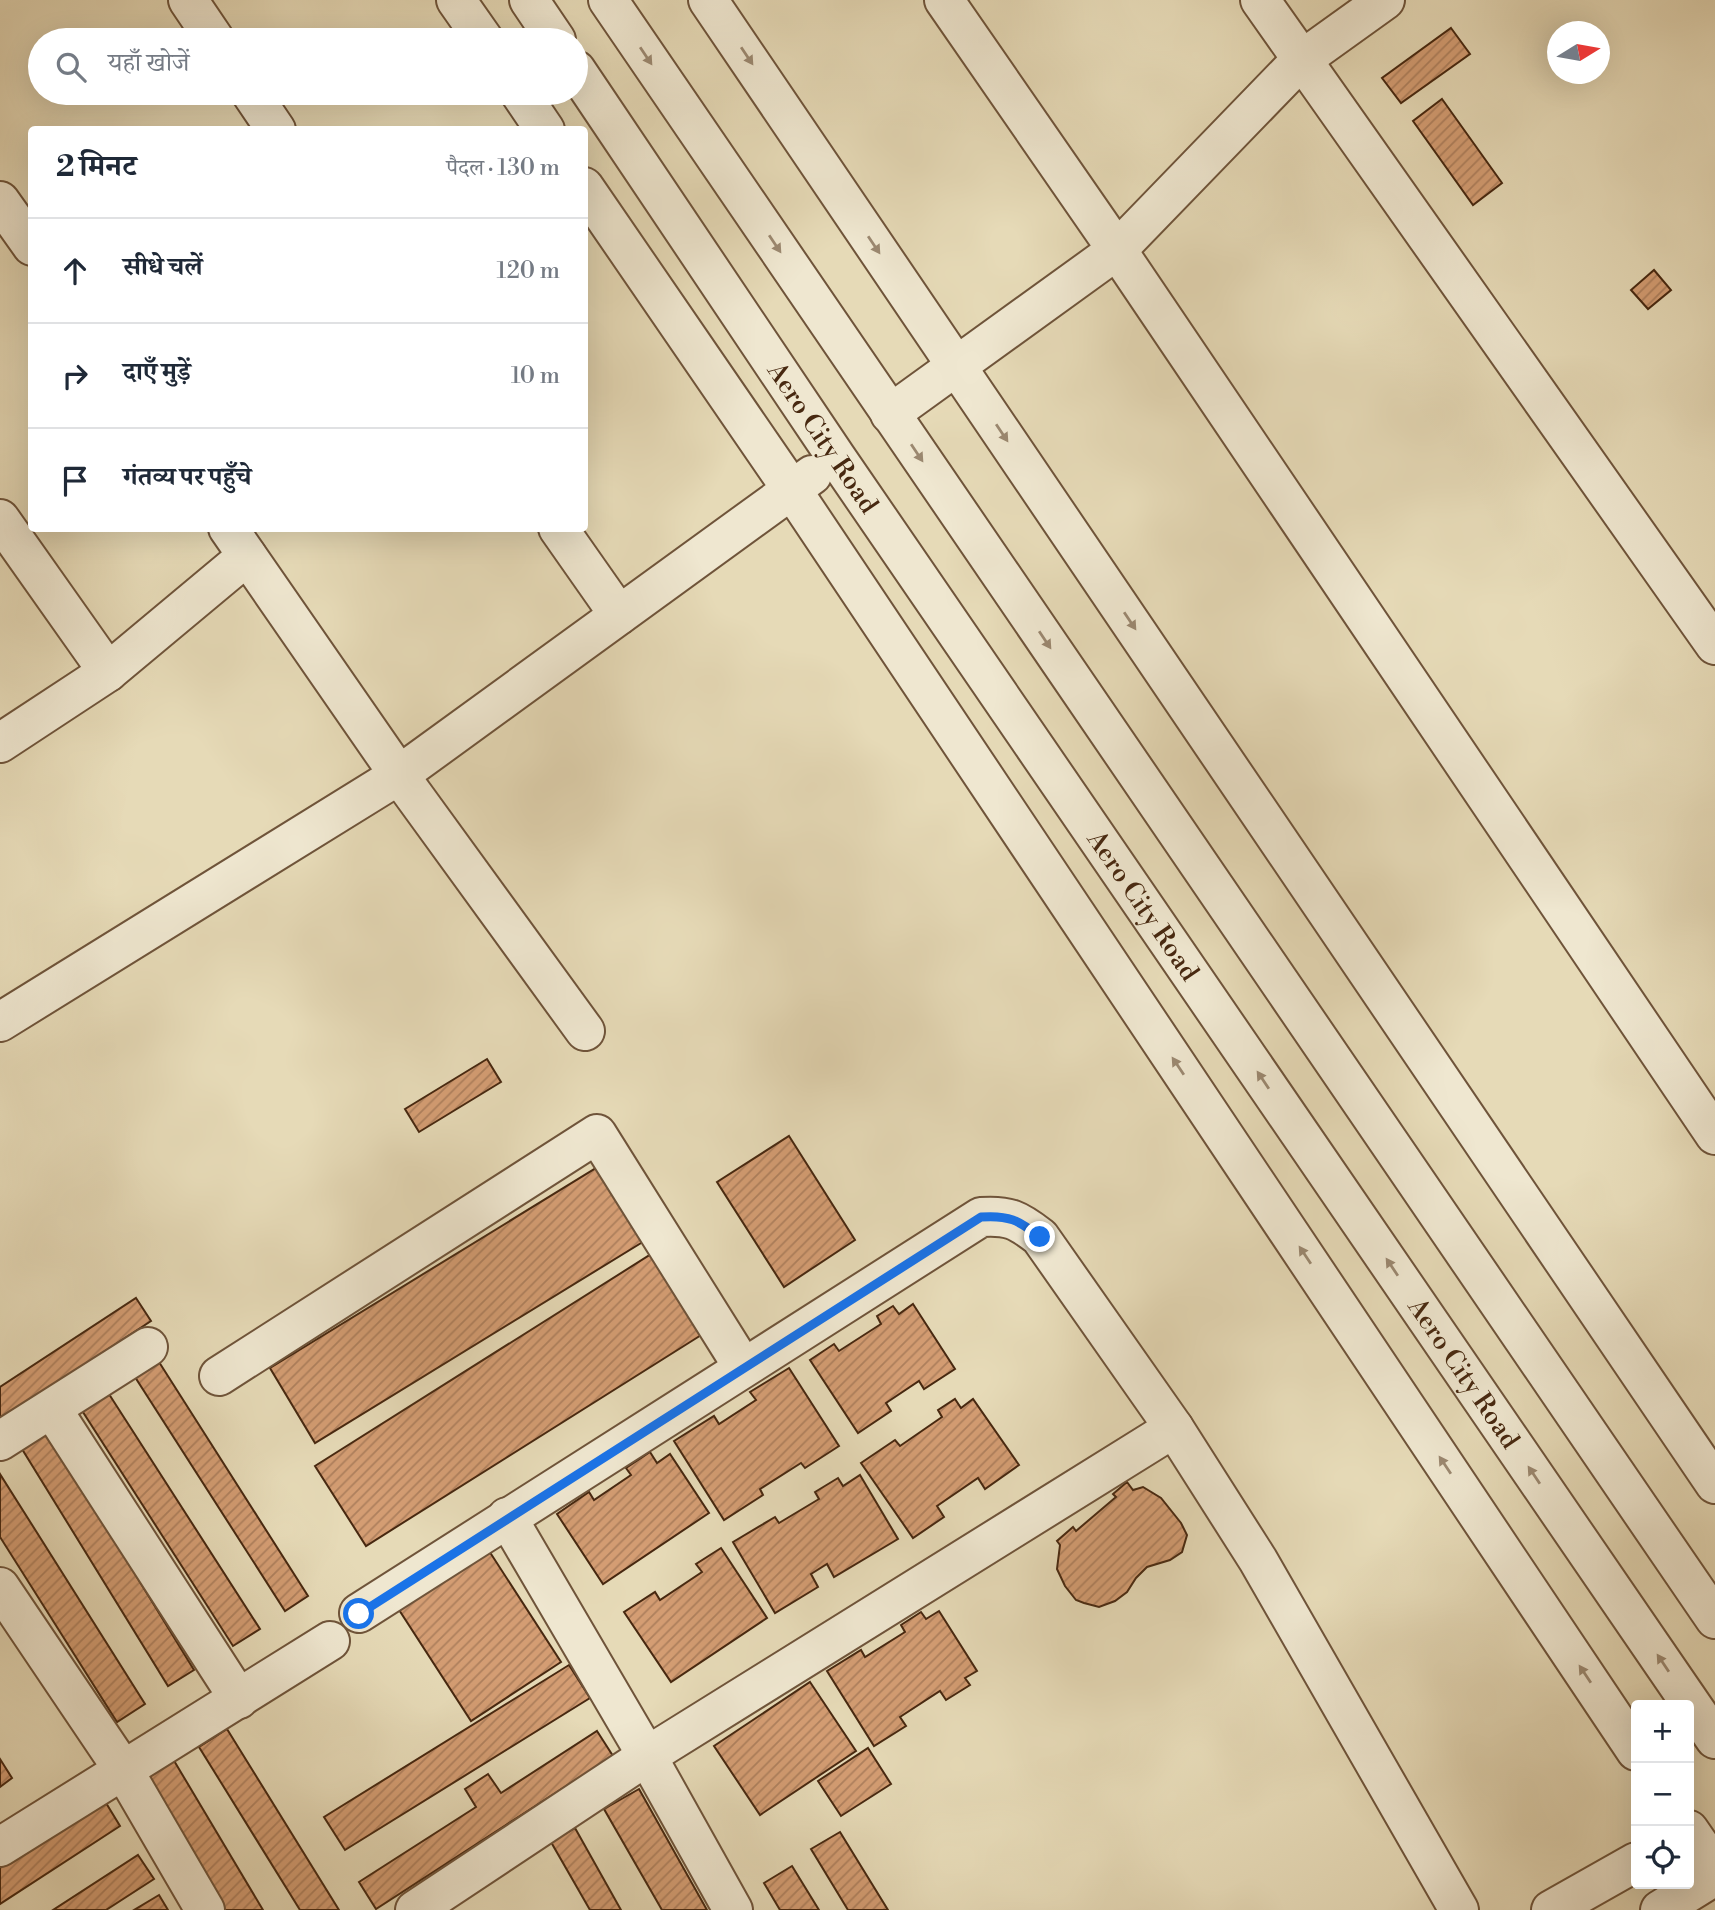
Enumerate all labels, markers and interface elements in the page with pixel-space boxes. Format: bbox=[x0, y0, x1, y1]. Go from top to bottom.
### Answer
north arrow bbox=[1547, 21, 1610, 84]
search box bbox=[28, 28, 588, 105]
text: यहाँ खोजें bbox=[108, 47, 189, 79]
one-way arrow bbox=[640, 47, 653, 66]
one-way arrow bbox=[740, 47, 753, 66]
icon: search bbox=[52, 48, 90, 86]
text: 2 मिनट bbox=[56, 148, 136, 186]
text: पैदल · 130 m bbox=[446, 154, 560, 182]
one-way arrow bbox=[768, 235, 782, 253]
one-way arrow bbox=[867, 235, 880, 254]
text: सीधे चलें bbox=[123, 251, 203, 283]
icon: ahead bbox=[56, 252, 94, 290]
text: 120 m bbox=[496, 257, 560, 285]
text: दाएँ मुड़ें bbox=[123, 356, 191, 388]
street label: Aero City Road bbox=[760, 356, 885, 520]
icon: right bbox=[56, 357, 94, 395]
text: 10 m bbox=[511, 362, 560, 390]
one-way arrow bbox=[995, 424, 1009, 442]
one-way arrow bbox=[910, 443, 923, 462]
text: गंतव्य पर पहुँचे bbox=[123, 461, 252, 493]
icon: arrive bbox=[56, 462, 94, 500]
one-way arrow bbox=[1123, 612, 1137, 630]
one-way arrow bbox=[1038, 631, 1052, 649]
street label: Aero City Road bbox=[1079, 824, 1205, 987]
one-way arrow bbox=[1171, 1057, 1185, 1075]
one-way arrow bbox=[1256, 1071, 1270, 1089]
route end bbox=[1024, 1221, 1055, 1252]
one-way arrow bbox=[1298, 1245, 1311, 1265]
one-way arrow bbox=[1385, 1257, 1398, 1277]
street label: Aero City Road bbox=[1400, 1292, 1526, 1455]
one-way arrow bbox=[1438, 1455, 1451, 1474]
one-way arrow bbox=[1527, 1466, 1541, 1484]
route start bbox=[343, 1598, 374, 1629]
one-way arrow bbox=[1656, 1653, 1669, 1673]
one-way arrow bbox=[1578, 1665, 1592, 1683]
map controls bbox=[1631, 1700, 1694, 1889]
button: + bbox=[1631, 1700, 1694, 1763]
button: − bbox=[1631, 1763, 1694, 1826]
button: locate bbox=[1631, 1826, 1694, 1889]

